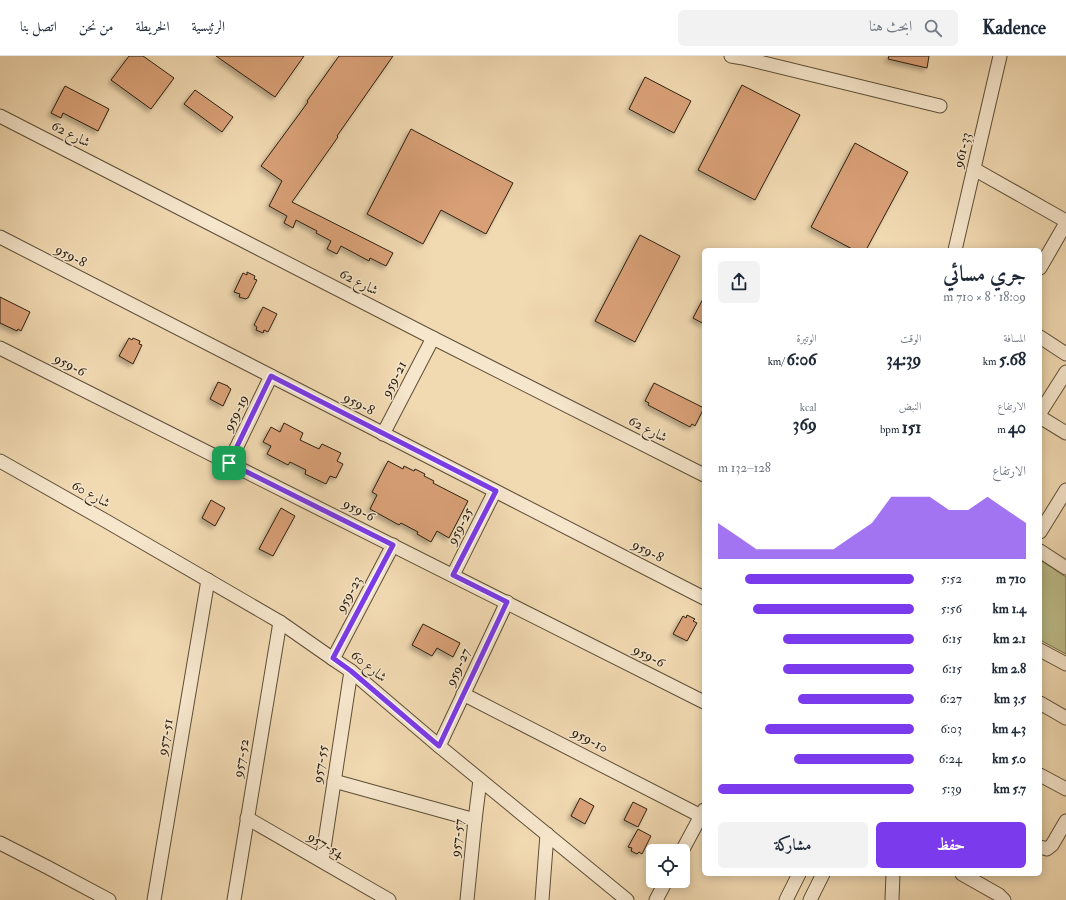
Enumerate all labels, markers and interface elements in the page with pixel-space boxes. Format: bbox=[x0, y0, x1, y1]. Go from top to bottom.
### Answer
search box bbox=[678, 10, 958, 46]
text: Kadence bbox=[982, 16, 1046, 40]
text: ابحث هنا bbox=[869, 17, 912, 36]
icon: search bbox=[922, 17, 944, 39]
text: اتصل بنا bbox=[20, 18, 57, 35]
text: من نحن bbox=[79, 18, 113, 35]
text: الخريطة bbox=[135, 18, 169, 35]
text: الرئيسية bbox=[191, 18, 225, 35]
street label: شارع 62 bbox=[47, 117, 93, 154]
street label: 961-33 bbox=[949, 131, 974, 170]
street label: 959-8 bbox=[52, 240, 90, 271]
text: جري مسائي bbox=[943, 260, 1026, 288]
button: share bbox=[718, 261, 760, 303]
street label: شارع 62 bbox=[335, 265, 381, 302]
text: 18:09 · 8 × 710 m bbox=[943, 289, 1026, 305]
text: الوتيرة bbox=[796, 332, 817, 345]
text: الوقت bbox=[900, 332, 921, 345]
text: المسافة bbox=[1004, 332, 1026, 345]
street label: 959-6 bbox=[50, 349, 90, 381]
text: 6:06 bbox=[787, 349, 817, 370]
text: 34:39 bbox=[886, 349, 921, 370]
text: 5.68 bbox=[999, 349, 1026, 370]
text: /km bbox=[768, 355, 787, 368]
text: km bbox=[983, 355, 999, 368]
street label: 959-21 bbox=[377, 358, 410, 401]
street label: 959-8 bbox=[340, 388, 378, 419]
street label: 959-19 bbox=[219, 392, 252, 435]
text: النبض bbox=[899, 400, 921, 413]
text: الارتفاع bbox=[997, 400, 1026, 413]
text: kcal bbox=[800, 401, 817, 414]
street label: شارع 62 bbox=[624, 412, 670, 449]
text: 369 bbox=[793, 414, 817, 435]
text: 151 bbox=[902, 417, 921, 438]
text: 40 bbox=[1008, 417, 1026, 438]
text: bpm bbox=[880, 423, 902, 436]
text: m bbox=[997, 423, 1008, 436]
pin bbox=[212, 446, 246, 480]
icon: arrive bbox=[218, 452, 240, 474]
text: 128–132 m bbox=[718, 460, 771, 476]
text: الارتفاع bbox=[992, 463, 1026, 479]
street label: شارع 60 bbox=[67, 477, 113, 514]
street label: 959-6 bbox=[339, 494, 379, 526]
street label: 959-25 bbox=[443, 504, 477, 548]
street label: 959-8 bbox=[629, 535, 667, 566]
text: 5:52 bbox=[941, 571, 962, 587]
text: 710 m bbox=[996, 571, 1026, 587]
street label: 959-23 bbox=[332, 573, 366, 616]
text: 5:56 bbox=[941, 601, 962, 617]
text: 1.4 km bbox=[993, 601, 1026, 617]
text: 6:15 bbox=[942, 631, 962, 647]
text: 2.1 km bbox=[993, 631, 1026, 647]
street label: 959-6 bbox=[629, 640, 669, 672]
street label: 959-27 bbox=[441, 645, 474, 690]
street label: شارع 60 bbox=[346, 646, 391, 688]
text: 6:15 bbox=[942, 661, 962, 677]
text: 2.8 km bbox=[992, 661, 1026, 677]
text: 6:27 bbox=[940, 691, 962, 707]
text: 3.5 km bbox=[994, 691, 1026, 707]
street label: 957-51 bbox=[153, 717, 177, 758]
text: 6:03 bbox=[941, 721, 962, 737]
text: 4.3 km bbox=[992, 721, 1026, 737]
street label: 959-10 bbox=[568, 723, 611, 756]
street label: 957-52 bbox=[229, 737, 253, 780]
street label: 957-55 bbox=[308, 743, 331, 785]
text: 6:24 bbox=[939, 751, 962, 767]
text: 5.0 km bbox=[992, 751, 1026, 767]
text: 5:39 bbox=[941, 781, 962, 797]
text: 5.7 km bbox=[993, 781, 1026, 797]
street label: 957-57 bbox=[446, 818, 468, 859]
button: مشاركة bbox=[718, 822, 868, 868]
button: حفظ bbox=[876, 822, 1026, 868]
street label: 957-54 bbox=[304, 827, 348, 863]
map controls bbox=[646, 844, 690, 888]
button: locate bbox=[646, 844, 690, 888]

